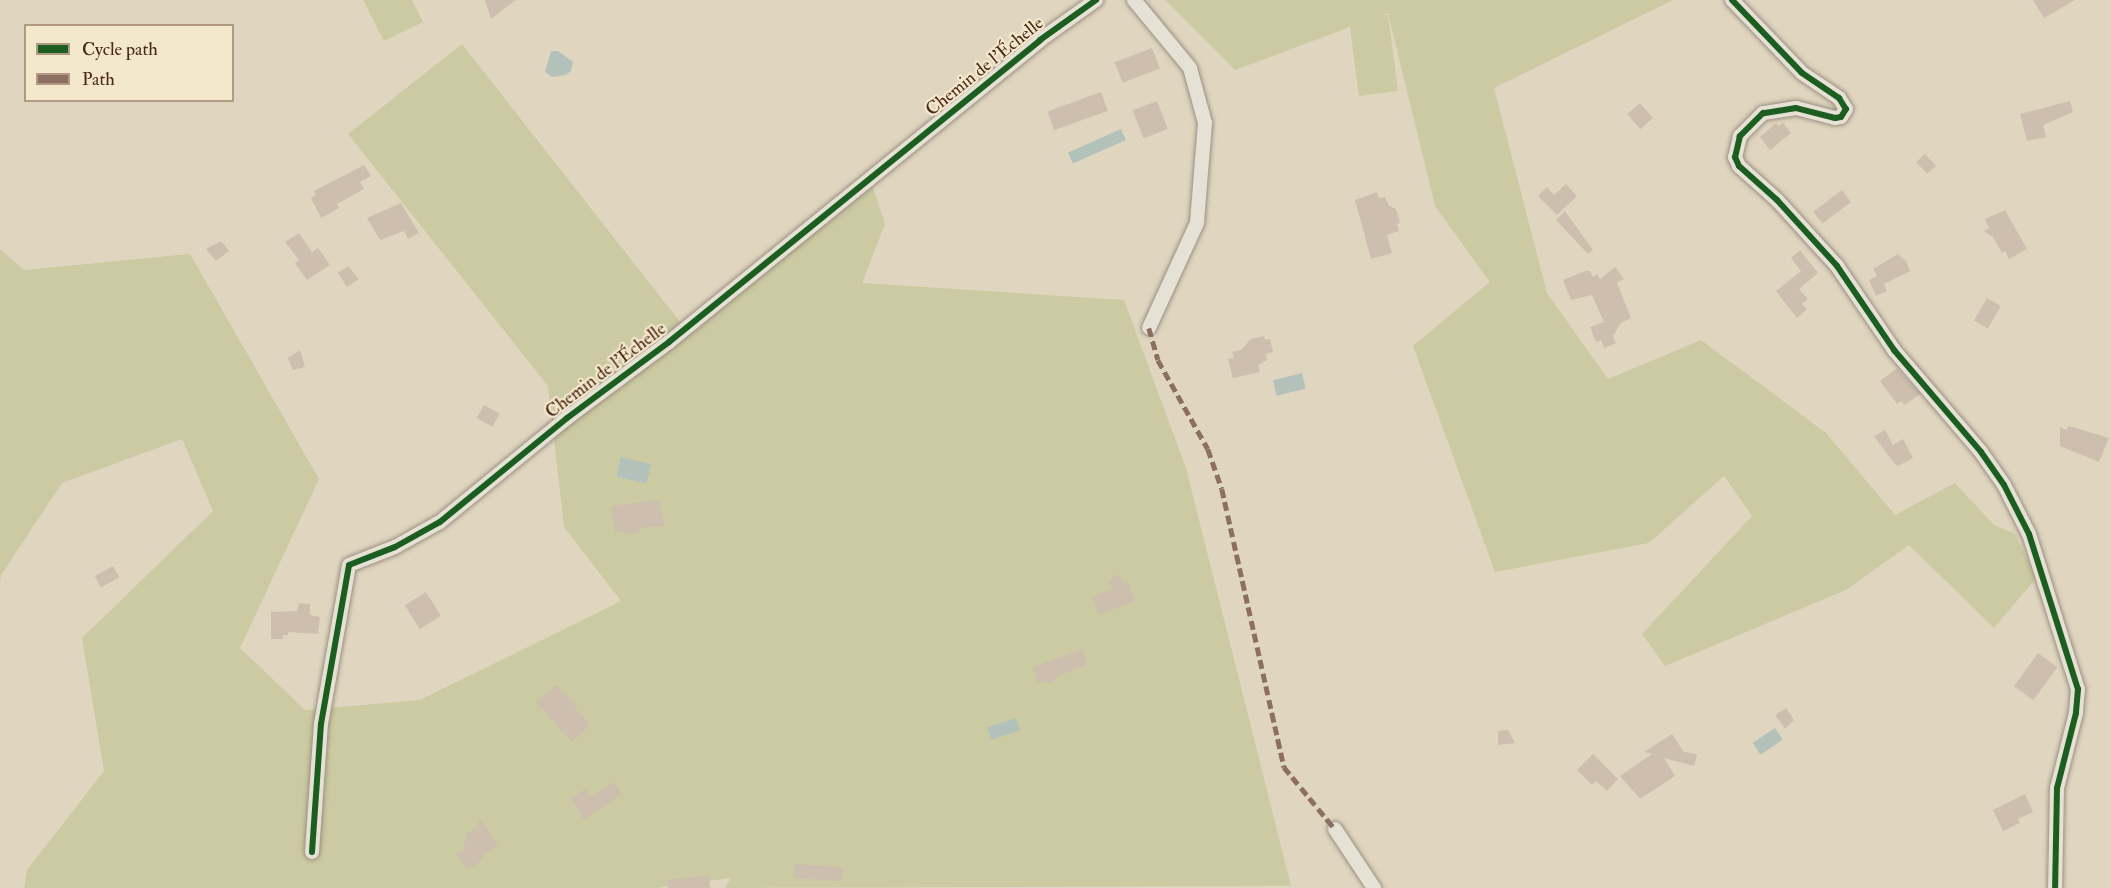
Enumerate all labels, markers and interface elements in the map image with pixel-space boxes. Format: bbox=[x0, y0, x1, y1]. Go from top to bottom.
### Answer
street label: Chemin de l’Échelle bbox=[922, 13, 1048, 121]
legend bbox=[24, 24, 234, 102]
text: Cycle path bbox=[82, 38, 158, 61]
text: Path bbox=[82, 68, 115, 91]
street label: Chemin de l’Échelle bbox=[542, 319, 670, 423]

